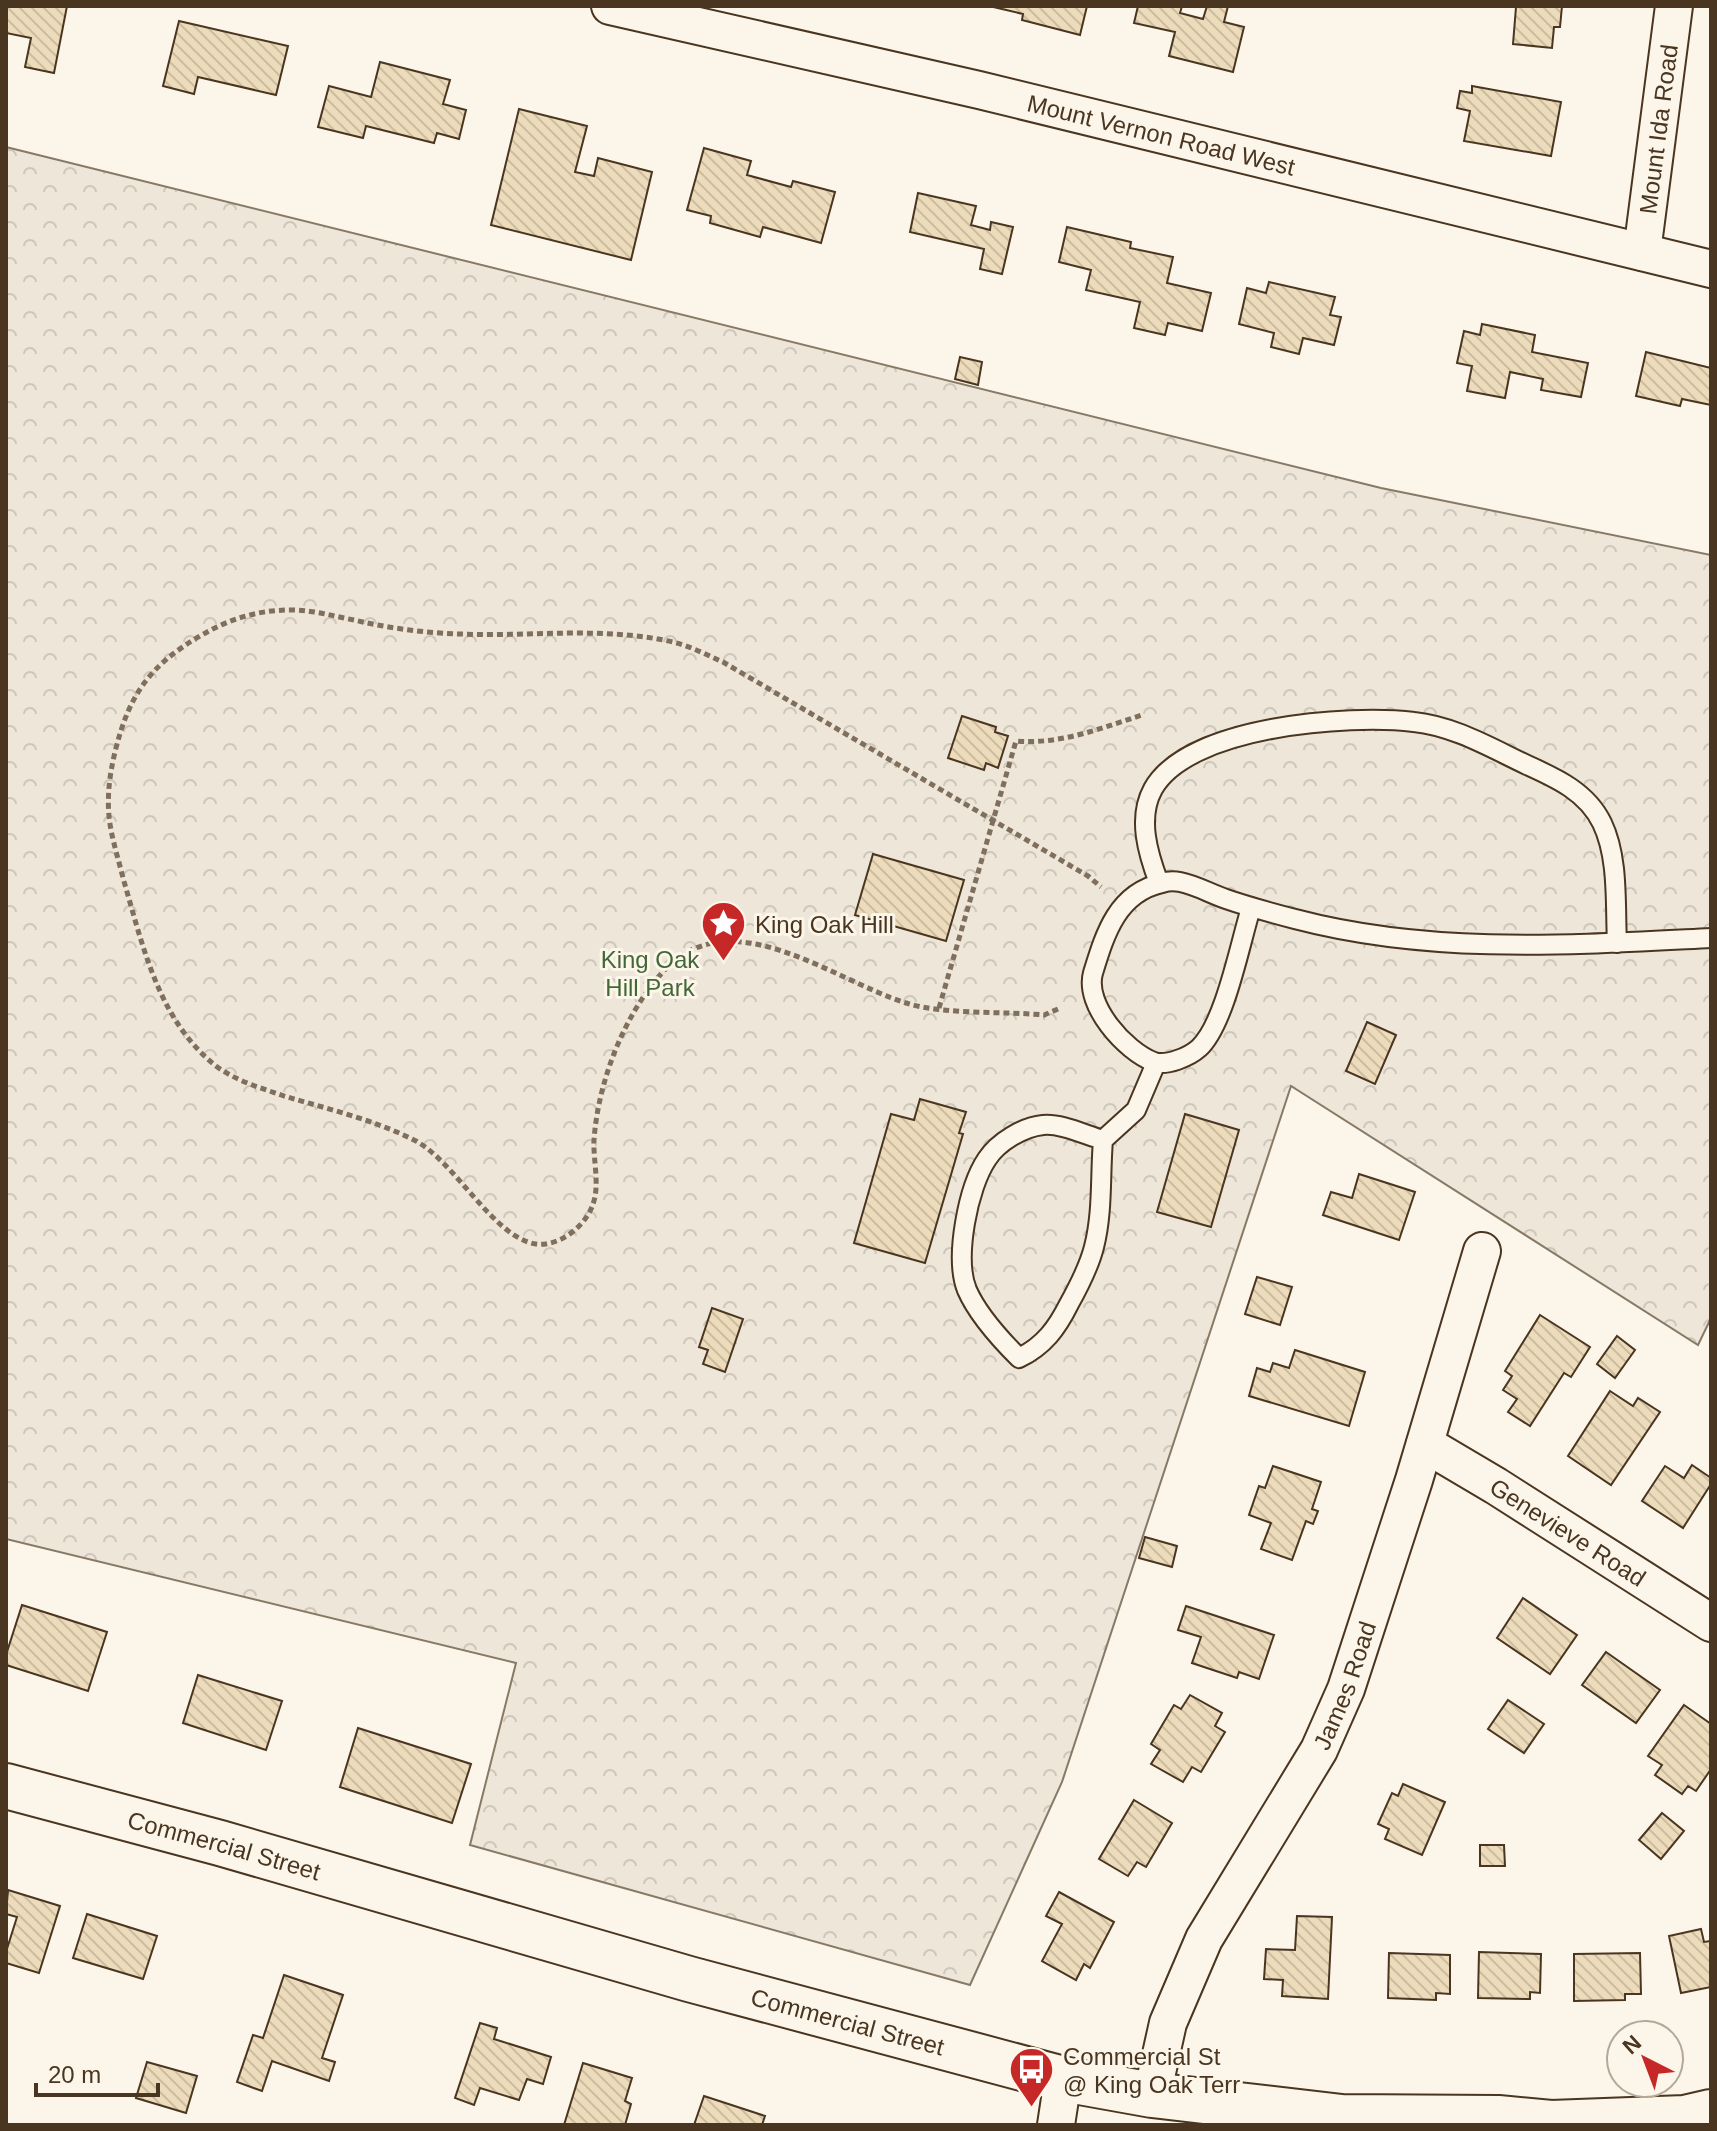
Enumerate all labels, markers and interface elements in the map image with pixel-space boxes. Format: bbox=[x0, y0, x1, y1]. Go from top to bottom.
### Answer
street label: Mount Ida Road bbox=[1634, 43, 1682, 216]
street label: Mount Vernon Road West bbox=[1025, 89, 1298, 180]
place icon: King Oak Hill bbox=[700, 900, 748, 963]
place label: King Oak Hill bbox=[755, 911, 894, 938]
park label: King Oak Hill Park bbox=[601, 946, 700, 1001]
street label: Genevieve Road bbox=[1485, 1472, 1651, 1591]
street label: James Road bbox=[1308, 1618, 1381, 1753]
street label: Commercial Street bbox=[125, 1806, 324, 1885]
street label: Commercial Street bbox=[748, 1983, 948, 2060]
north arrow bbox=[1605, 2019, 1685, 2099]
text: N bbox=[1618, 2030, 1646, 2059]
place label: Commercial St @ King Oak Terr bbox=[1063, 2043, 1240, 2098]
bus stop icon: Commercial St @ King Oak Terr bbox=[1008, 2046, 1056, 2109]
scale bar bbox=[36, 2047, 158, 2097]
text: 20 m bbox=[48, 2061, 101, 2088]

